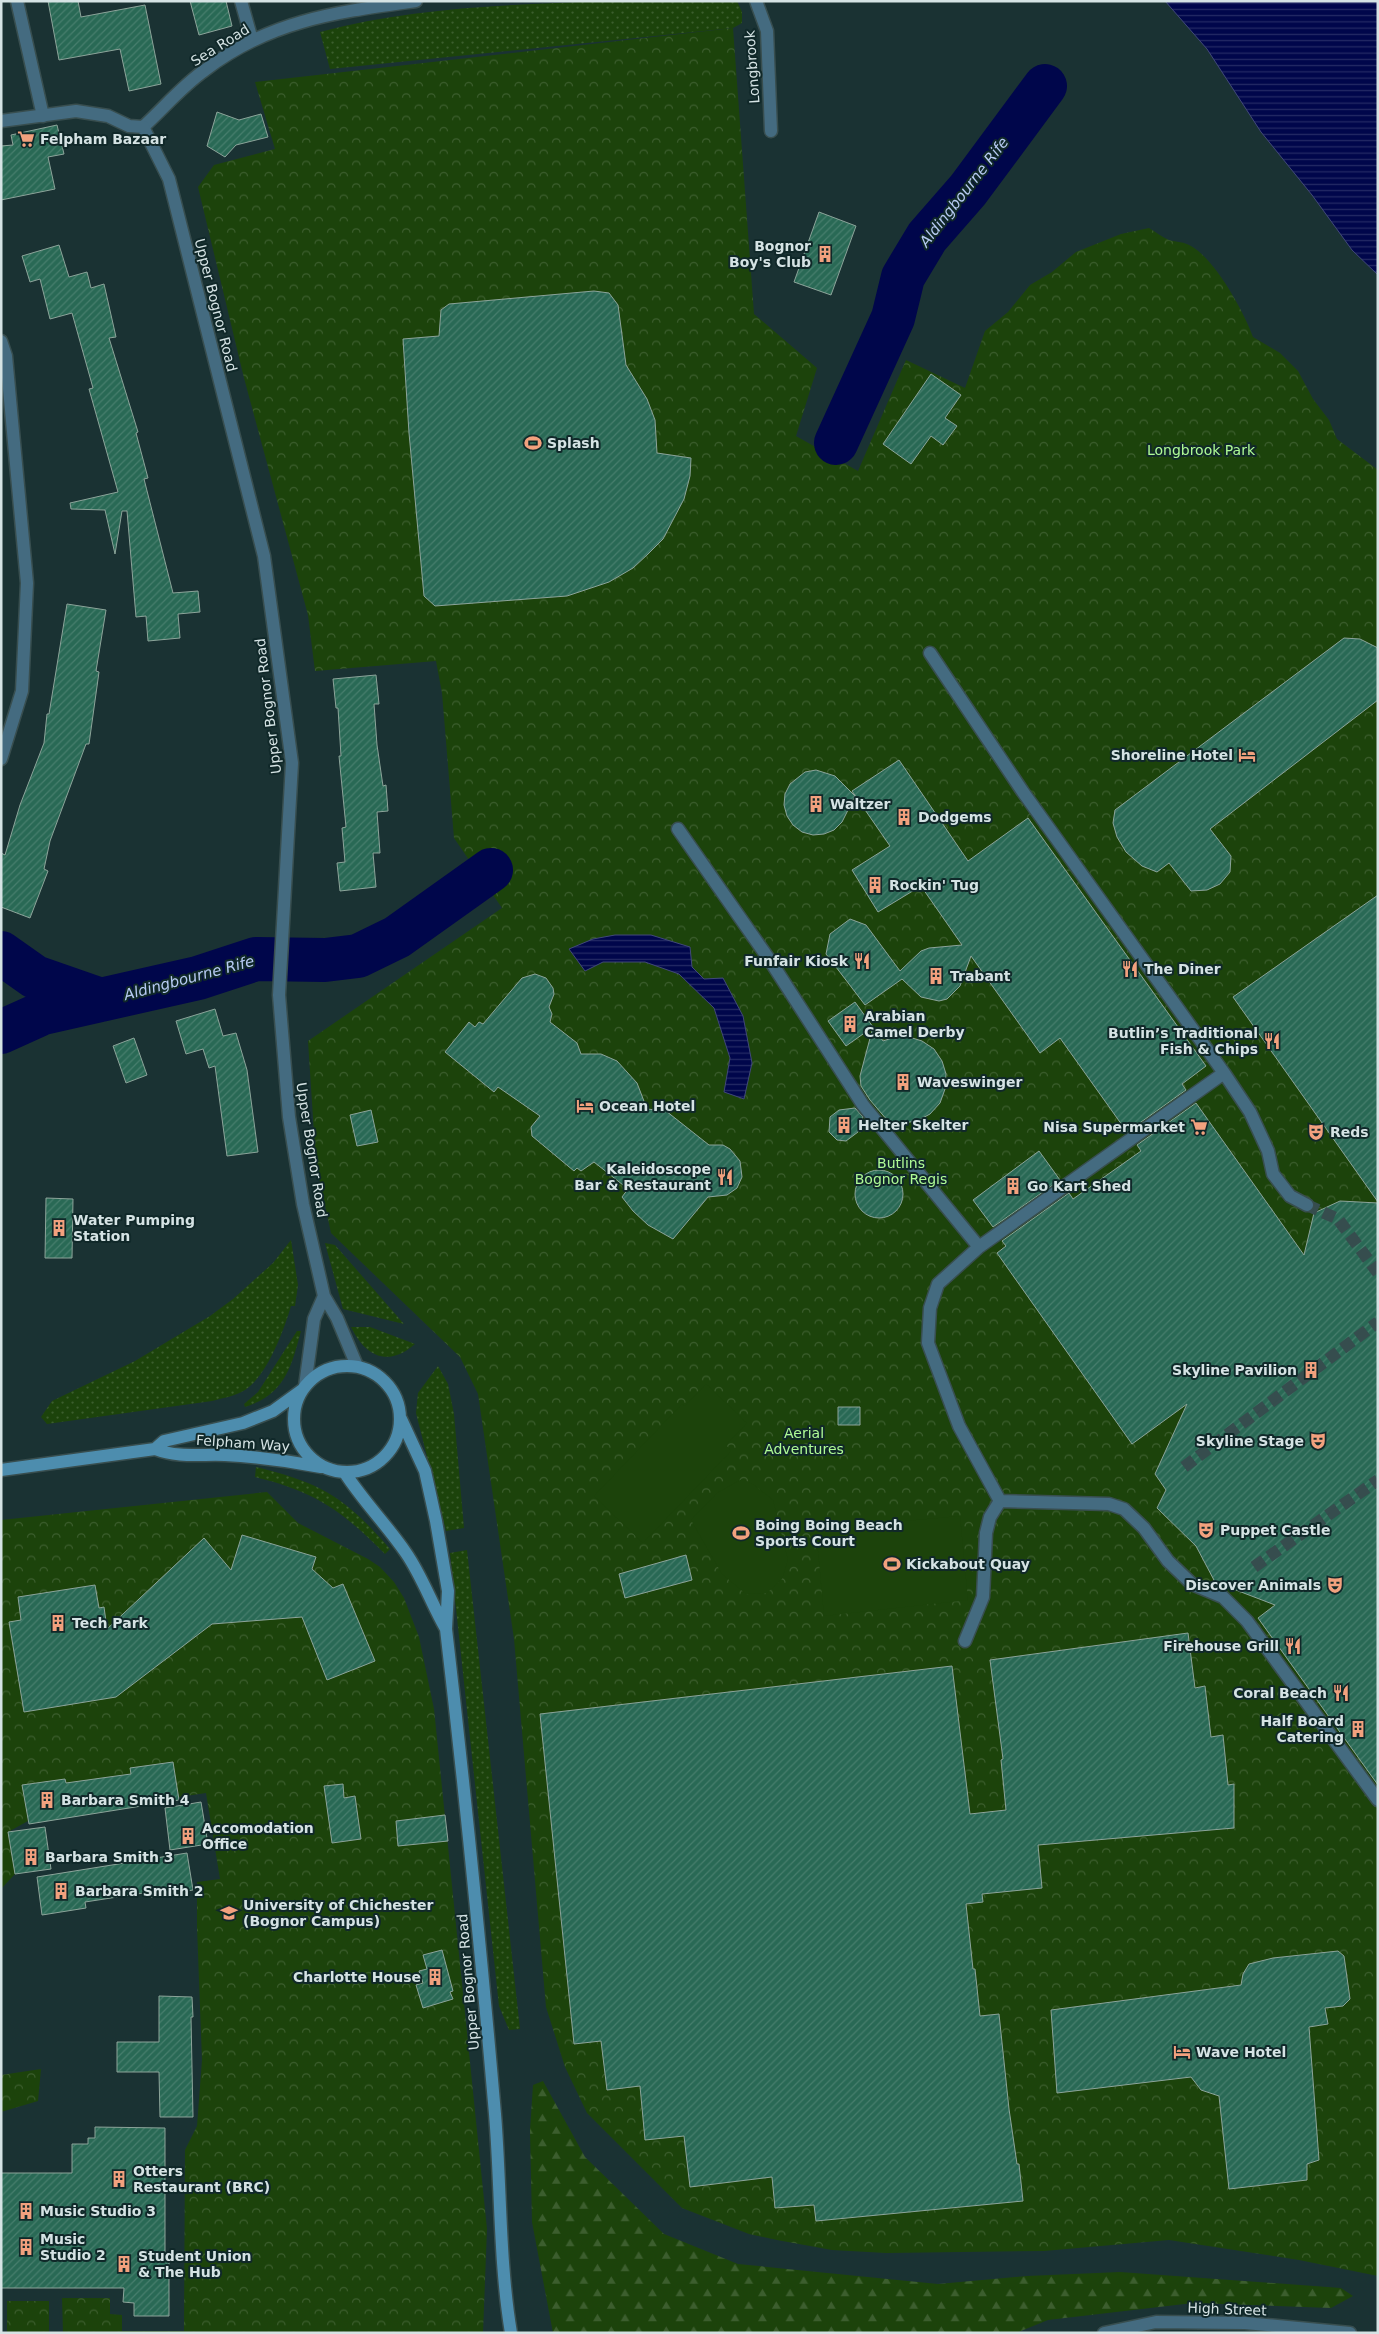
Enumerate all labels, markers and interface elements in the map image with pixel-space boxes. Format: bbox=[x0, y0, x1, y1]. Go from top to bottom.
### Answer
street label: Sea Road bbox=[188, 21, 252, 69]
street label: Longbrook bbox=[741, 29, 763, 104]
supermarket icon: Felpham Bazaar bbox=[16, 129, 36, 149]
place label: Felpham Bazaar bbox=[40, 131, 166, 147]
water label: Aldingbourne Rife bbox=[915, 134, 1012, 251]
street label: Upper Bognor Road bbox=[192, 237, 240, 373]
place label: Bognor Boy's Club bbox=[729, 238, 811, 270]
building icon: Bognor Boy's Club bbox=[815, 244, 835, 264]
sports icon: Splash bbox=[523, 433, 543, 453]
place label: Splash bbox=[547, 435, 600, 451]
park label: Longbrook Park bbox=[1147, 442, 1256, 458]
street label: Upper Bognor Road bbox=[252, 637, 284, 775]
hotel icon: Shoreline Hotel bbox=[1237, 745, 1257, 765]
place label: Shoreline Hotel bbox=[1111, 747, 1233, 763]
building icon: Waltzer bbox=[806, 794, 826, 814]
place label: Waltzer bbox=[830, 796, 891, 812]
building icon: Dodgems bbox=[894, 807, 914, 827]
place label: Dodgems bbox=[918, 809, 992, 825]
building icon: Rockin' Tug bbox=[865, 875, 885, 895]
place label: Rockin' Tug bbox=[889, 877, 979, 893]
restaurant icon: Funfair Kiosk bbox=[852, 951, 872, 971]
water label: Aldingbourne Rife bbox=[121, 952, 256, 1004]
place label: Funfair Kiosk bbox=[744, 953, 849, 969]
restaurant icon: The Diner bbox=[1120, 959, 1140, 979]
place label: The Diner bbox=[1144, 961, 1221, 977]
building icon: Trabant bbox=[926, 966, 946, 986]
place label: Trabant bbox=[950, 968, 1011, 984]
place label: Arabian Camel Derby bbox=[864, 1008, 965, 1040]
building icon: Arabian Camel Derby bbox=[840, 1014, 860, 1034]
place label: Butlin’s Traditional Fish & Chips bbox=[1108, 1025, 1258, 1057]
restaurant icon: Butlin’s Traditional Fish & Chips bbox=[1262, 1031, 1282, 1051]
building icon: Waveswinger bbox=[893, 1072, 913, 1092]
place label: Waveswinger bbox=[917, 1074, 1023, 1090]
street label: Upper Bognor Road bbox=[293, 1081, 331, 1219]
hotel icon: Ocean Hotel bbox=[575, 1096, 595, 1116]
place label: Ocean Hotel bbox=[599, 1098, 695, 1114]
building icon: Helter Skelter bbox=[834, 1115, 854, 1135]
place label: Helter Skelter bbox=[858, 1117, 968, 1133]
supermarket icon: Nisa Supermarket bbox=[1189, 1117, 1209, 1137]
place label: Nisa Supermarket bbox=[1043, 1119, 1185, 1135]
theatre icon: Reds bbox=[1306, 1122, 1326, 1142]
place label: Reds bbox=[1330, 1124, 1369, 1140]
park label: Butlins Bognor Regis bbox=[855, 1155, 947, 1187]
place label: Kaleidoscope Bar & Restaurant bbox=[574, 1161, 711, 1193]
restaurant icon: Kaleidoscope Bar & Restaurant bbox=[715, 1167, 735, 1187]
building icon: Go Kart Shed bbox=[1003, 1176, 1023, 1196]
place label: Go Kart Shed bbox=[1027, 1178, 1131, 1194]
place label: Water Pumping Station bbox=[73, 1212, 195, 1244]
building icon: Water Pumping Station bbox=[49, 1218, 69, 1238]
building icon: Skyline Pavilion bbox=[1301, 1360, 1321, 1380]
place label: Skyline Pavilion bbox=[1172, 1362, 1297, 1378]
park label: Aerial Adventures bbox=[764, 1425, 844, 1457]
theatre icon: Skyline Stage bbox=[1308, 1431, 1328, 1451]
street label: Felpham Way bbox=[196, 1432, 290, 1454]
place label: Skyline Stage bbox=[1196, 1433, 1304, 1449]
place label: Boing Boing Beach Sports Court bbox=[755, 1517, 903, 1549]
theatre icon: Puppet Castle bbox=[1196, 1520, 1216, 1540]
place label: Puppet Castle bbox=[1220, 1522, 1330, 1538]
sports icon: Boing Boing Beach Sports Court bbox=[731, 1523, 751, 1543]
sports icon: Kickabout Quay bbox=[882, 1554, 902, 1574]
place label: Kickabout Quay bbox=[906, 1556, 1030, 1572]
theatre icon: Discover Animals bbox=[1325, 1575, 1345, 1595]
place label: Discover Animals bbox=[1185, 1577, 1321, 1593]
building icon: Tech Park bbox=[48, 1613, 68, 1633]
place label: Tech Park bbox=[72, 1615, 149, 1631]
restaurant icon: Firehouse Grill bbox=[1283, 1636, 1303, 1656]
place label: Firehouse Grill bbox=[1163, 1638, 1279, 1654]
restaurant icon: Coral Beach bbox=[1331, 1683, 1351, 1703]
place label: Coral Beach bbox=[1233, 1685, 1327, 1701]
place label: Half Board Catering bbox=[1260, 1713, 1344, 1745]
building icon: Half Board Catering bbox=[1348, 1719, 1368, 1739]
building icon: Barbara Smith 4 bbox=[37, 1790, 57, 1810]
place label: Barbara Smith 4 bbox=[61, 1792, 190, 1808]
place label: Accomodation Office bbox=[202, 1820, 314, 1852]
building icon: Accomodation Office bbox=[178, 1826, 198, 1846]
building icon: Barbara Smith 3 bbox=[21, 1847, 41, 1867]
place label: Barbara Smith 3 bbox=[45, 1849, 173, 1865]
building icon: Barbara Smith 2 bbox=[51, 1881, 71, 1901]
place label: Barbara Smith 2 bbox=[75, 1883, 203, 1899]
place label: University of Chichester (Bognor Campus) bbox=[243, 1897, 433, 1929]
school or university icon: University of Chichester (Bognor Campus) bbox=[219, 1903, 239, 1923]
street label: Upper Bognor Road bbox=[454, 1913, 482, 2051]
building icon: Charlotte House bbox=[425, 1967, 445, 1987]
place label: Charlotte House bbox=[293, 1969, 421, 1985]
hotel icon: Wave Hotel bbox=[1172, 2042, 1192, 2062]
place label: Wave Hotel bbox=[1196, 2044, 1286, 2060]
place label: Otters Restaurant (BRC) bbox=[133, 2163, 270, 2195]
building icon: Otters Restaurant (BRC) bbox=[109, 2169, 129, 2189]
building icon: Music Studio 3 bbox=[16, 2201, 36, 2221]
place label: Music Studio 3 bbox=[40, 2203, 156, 2219]
place label: Music Studio 2 bbox=[40, 2231, 106, 2263]
building icon: Music Studio 2 bbox=[16, 2237, 36, 2257]
place label: Student Union & The Hub bbox=[138, 2248, 252, 2280]
building icon: Student Union & The Hub bbox=[114, 2254, 134, 2274]
street label: High Street bbox=[1187, 2300, 1267, 2318]

